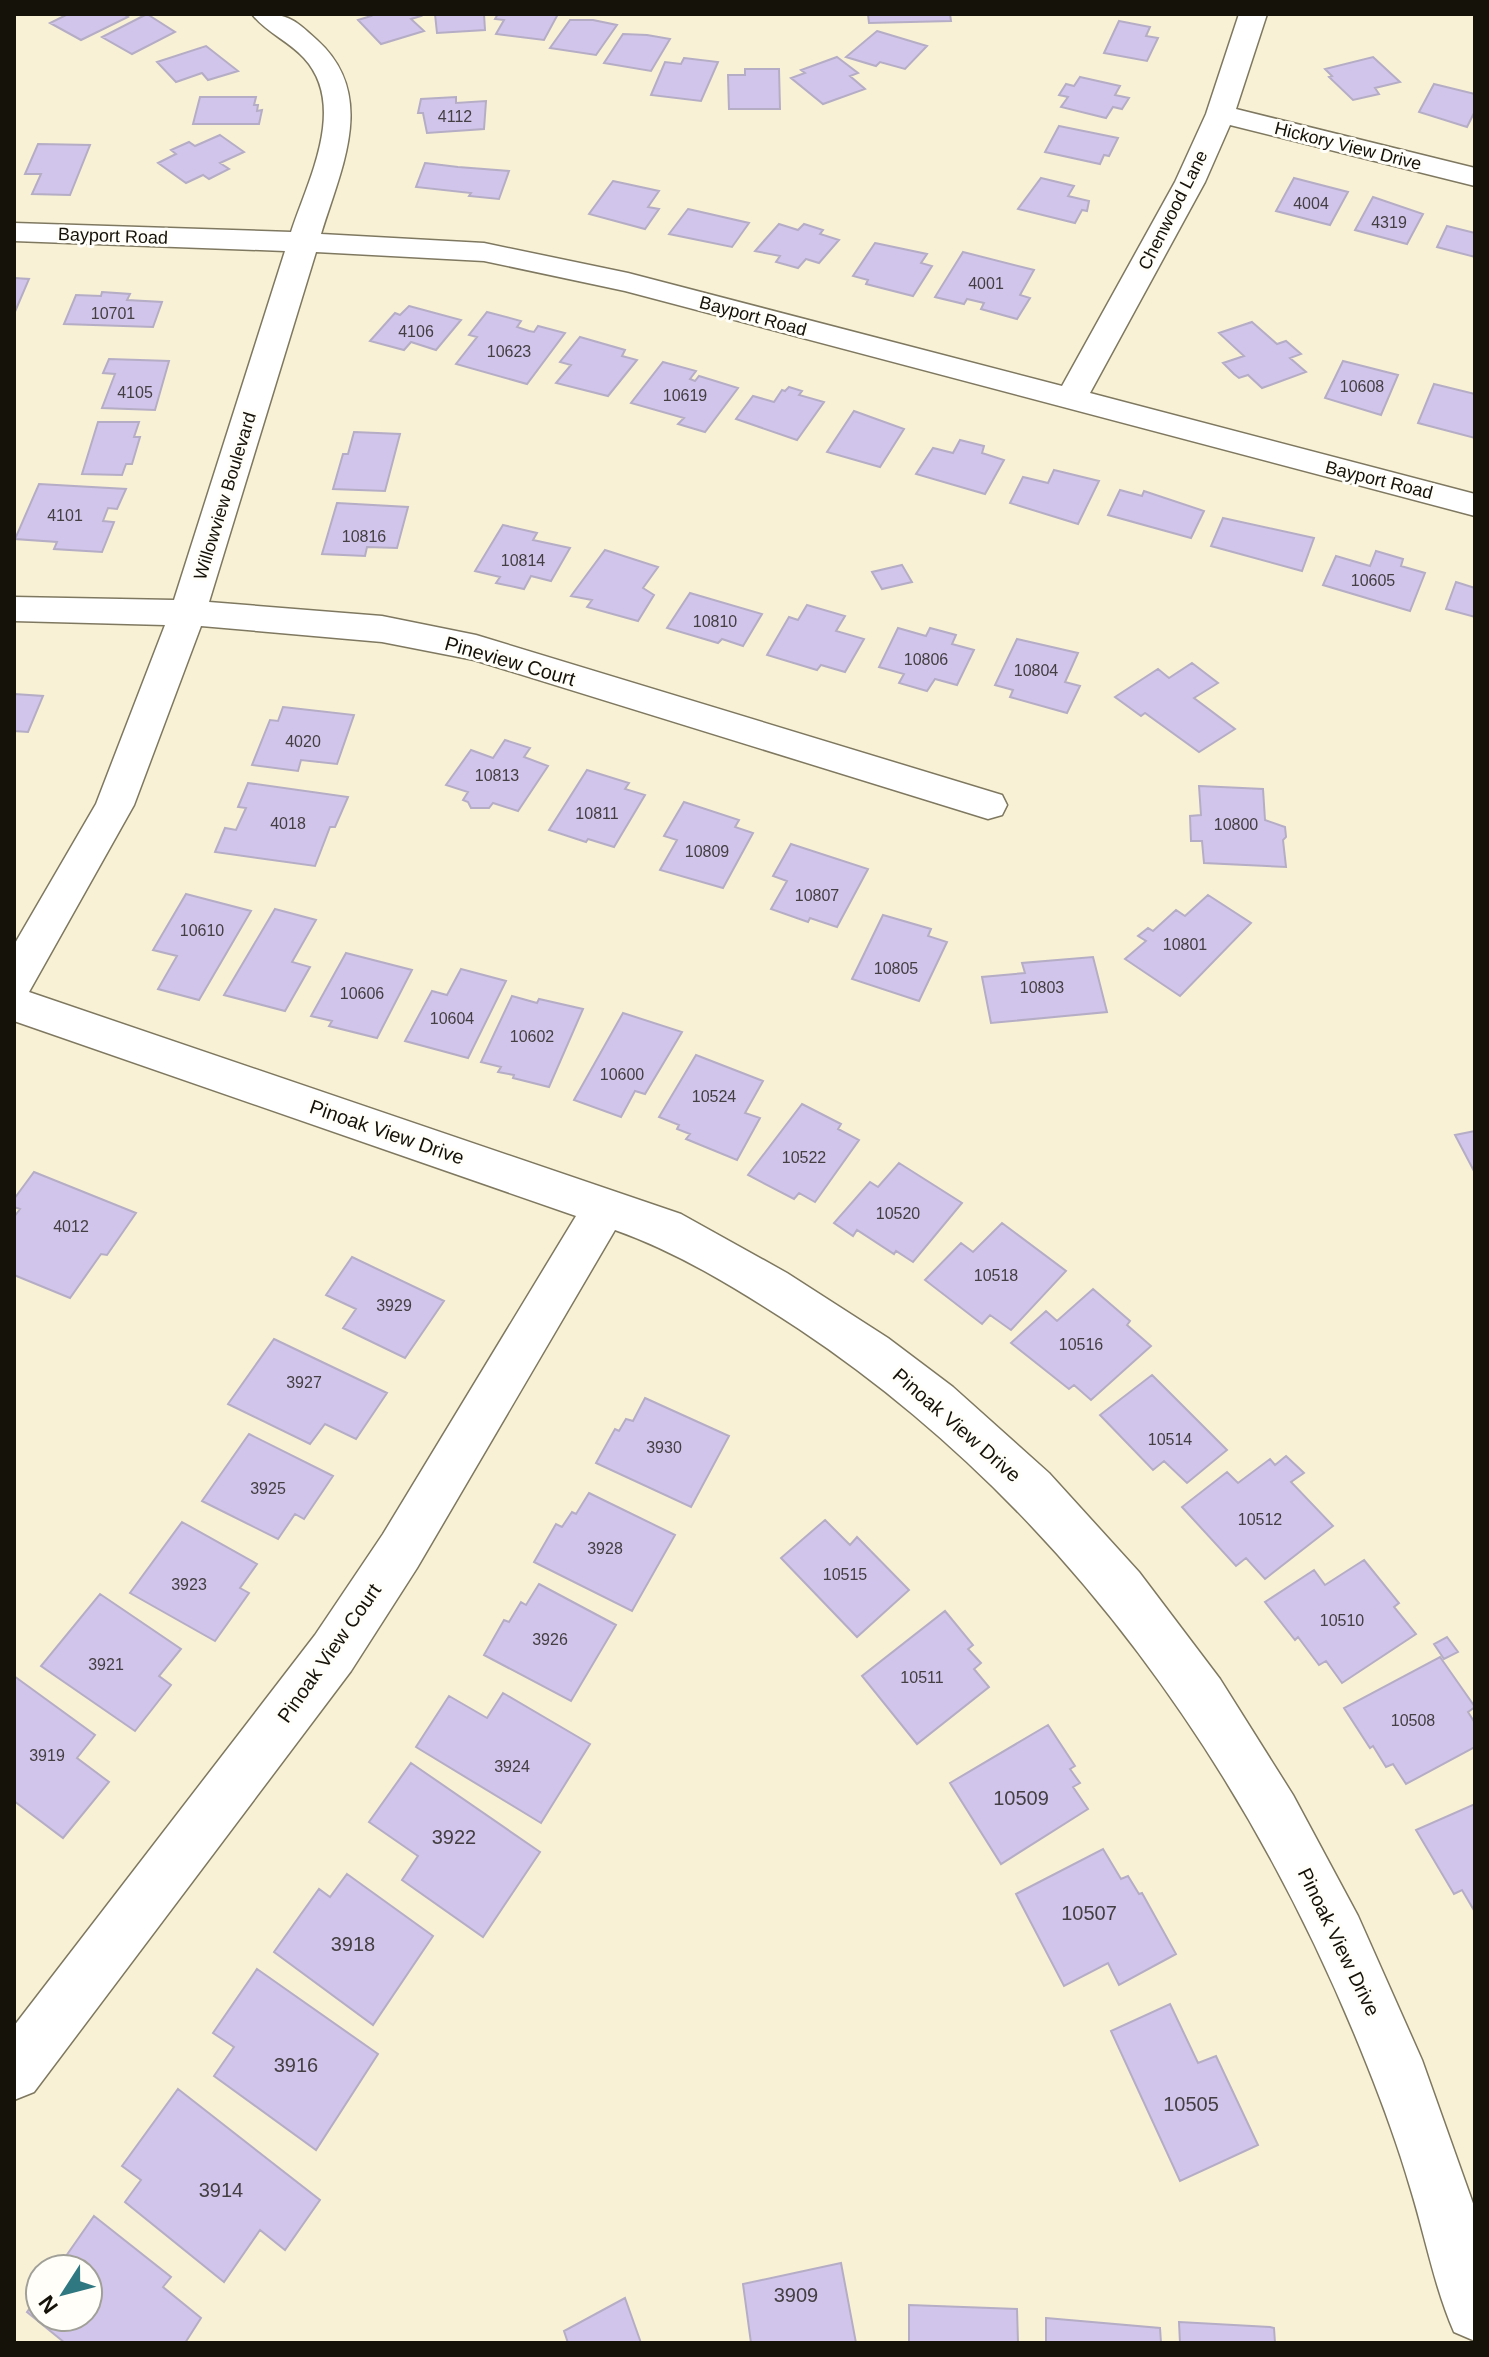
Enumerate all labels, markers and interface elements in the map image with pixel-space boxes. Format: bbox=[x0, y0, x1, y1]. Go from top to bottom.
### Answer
house number: 4112 bbox=[438, 108, 472, 125]
street label: Hickory View Drive bbox=[1272, 118, 1424, 174]
street label: Chenwood Lane bbox=[1134, 147, 1212, 273]
house number: 4004 bbox=[1293, 195, 1329, 212]
house number: 4319 bbox=[1371, 214, 1407, 231]
street label: Bayport Road bbox=[58, 224, 168, 248]
house number: 4001 bbox=[968, 275, 1004, 292]
street label: Bayport Road bbox=[697, 292, 809, 340]
house number: 10701 bbox=[91, 305, 135, 322]
house number: 4106 bbox=[398, 323, 434, 340]
house number: 10623 bbox=[487, 343, 531, 360]
house number: 10608 bbox=[1340, 378, 1384, 395]
house number: 4105 bbox=[117, 384, 153, 401]
house number: 10619 bbox=[663, 387, 707, 404]
street label: Willowview Boulevard bbox=[190, 410, 260, 582]
street label: Bayport Road bbox=[1323, 457, 1435, 503]
house number: 4101 bbox=[47, 507, 83, 524]
house number: 10816 bbox=[342, 528, 386, 545]
house number: 10814 bbox=[501, 552, 545, 569]
house number: 10605 bbox=[1351, 572, 1395, 589]
house number: 10810 bbox=[693, 613, 737, 630]
street label: Pineview Court bbox=[442, 632, 578, 690]
house number: 10806 bbox=[904, 651, 948, 668]
house number: 10804 bbox=[1014, 662, 1058, 679]
house number: 4020 bbox=[285, 733, 321, 750]
house number: 10813 bbox=[475, 767, 519, 784]
house number: 10811 bbox=[575, 805, 619, 822]
house number: 4018 bbox=[270, 815, 306, 832]
house number: 10800 bbox=[1214, 816, 1258, 833]
house number: 10809 bbox=[685, 843, 729, 860]
house number: 10807 bbox=[795, 887, 839, 904]
house number: 10610 bbox=[180, 922, 224, 939]
house number: 10801 bbox=[1163, 936, 1207, 953]
house number: 10805 bbox=[874, 960, 918, 977]
house number: 10803 bbox=[1020, 979, 1064, 996]
house number: 10606 bbox=[340, 985, 384, 1002]
house number: 10604 bbox=[430, 1010, 474, 1027]
house number: 10602 bbox=[510, 1028, 554, 1045]
house number: 10600 bbox=[600, 1066, 644, 1083]
house number: 10524 bbox=[692, 1088, 736, 1105]
street label: Pinoak View Drive bbox=[307, 1095, 467, 1169]
house number: 10522 bbox=[782, 1149, 826, 1166]
house number: 10520 bbox=[876, 1205, 920, 1222]
house number: 4012 bbox=[53, 1218, 89, 1235]
house number: 10518 bbox=[974, 1267, 1018, 1284]
house number: 3929 bbox=[376, 1297, 412, 1314]
house number: 10516 bbox=[1059, 1336, 1103, 1353]
street label: Pinoak View Drive bbox=[889, 1364, 1025, 1486]
house number: 3927 bbox=[286, 1374, 322, 1391]
house number: 10514 bbox=[1148, 1431, 1192, 1448]
house number: 3930 bbox=[646, 1439, 682, 1456]
house number: 3925 bbox=[250, 1480, 286, 1497]
house number: 10512 bbox=[1238, 1511, 1282, 1528]
house number: 3928 bbox=[587, 1540, 623, 1557]
house number: 10515 bbox=[823, 1566, 867, 1583]
house number: 3923 bbox=[171, 1576, 207, 1593]
street label: Pinoak View Court bbox=[273, 1579, 385, 1727]
house number: 10510 bbox=[1320, 1612, 1364, 1629]
house number: 3926 bbox=[532, 1631, 568, 1648]
house number: 3921 bbox=[88, 1656, 124, 1673]
house number: 10511 bbox=[900, 1669, 944, 1686]
house number: 10508 bbox=[1391, 1712, 1435, 1729]
house number: 3919 bbox=[29, 1747, 65, 1764]
house number: 3924 bbox=[494, 1758, 530, 1775]
house number: 10509 bbox=[993, 1787, 1049, 1809]
house number: 3922 bbox=[432, 1826, 476, 1848]
street label: Pinoak View Drive bbox=[1294, 1864, 1384, 2020]
house number: 10507 bbox=[1061, 1902, 1117, 1924]
house number: 3918 bbox=[331, 1933, 375, 1955]
house number: 3916 bbox=[274, 2054, 318, 2076]
house number: 10505 bbox=[1163, 2093, 1219, 2115]
house number: 3914 bbox=[199, 2179, 243, 2201]
north arrow bbox=[24, 2253, 104, 2333]
house number: 3909 bbox=[774, 2284, 818, 2306]
text: N bbox=[33, 2291, 63, 2318]

